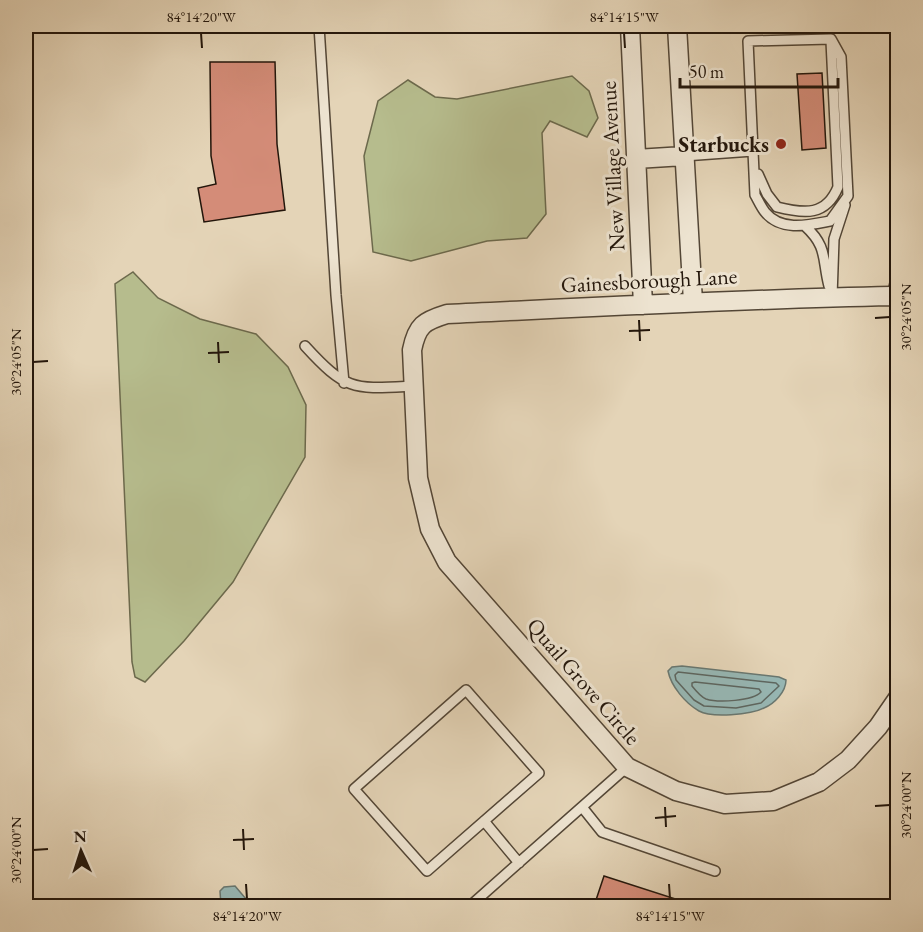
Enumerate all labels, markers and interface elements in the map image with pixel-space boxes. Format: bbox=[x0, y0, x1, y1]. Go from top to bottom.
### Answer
text: 84°14'20"W bbox=[166, 7, 236, 26]
text: 84°14'15"W bbox=[589, 7, 659, 26]
scale bar bbox=[680, 51, 838, 89]
text: 50 m bbox=[689, 60, 724, 83]
street label: New Village Avenue bbox=[594, 80, 631, 252]
place label: Starbucks bbox=[678, 130, 769, 159]
marker: Starbucks bbox=[774, 137, 788, 151]
street label: Gainesborough Lane bbox=[560, 261, 738, 300]
text: 30°24'05"N bbox=[896, 283, 915, 351]
text: 30°24'05"N bbox=[6, 328, 25, 396]
street label: Quail Grove Circle bbox=[520, 612, 647, 751]
text: 30°24'00"N bbox=[896, 771, 915, 839]
text: 30°24'00"N bbox=[6, 816, 25, 884]
north arrow bbox=[51, 821, 111, 881]
text: N bbox=[73, 826, 87, 847]
text: 84°14'20"W bbox=[212, 906, 282, 925]
text: 84°14'15"W bbox=[635, 906, 705, 925]

